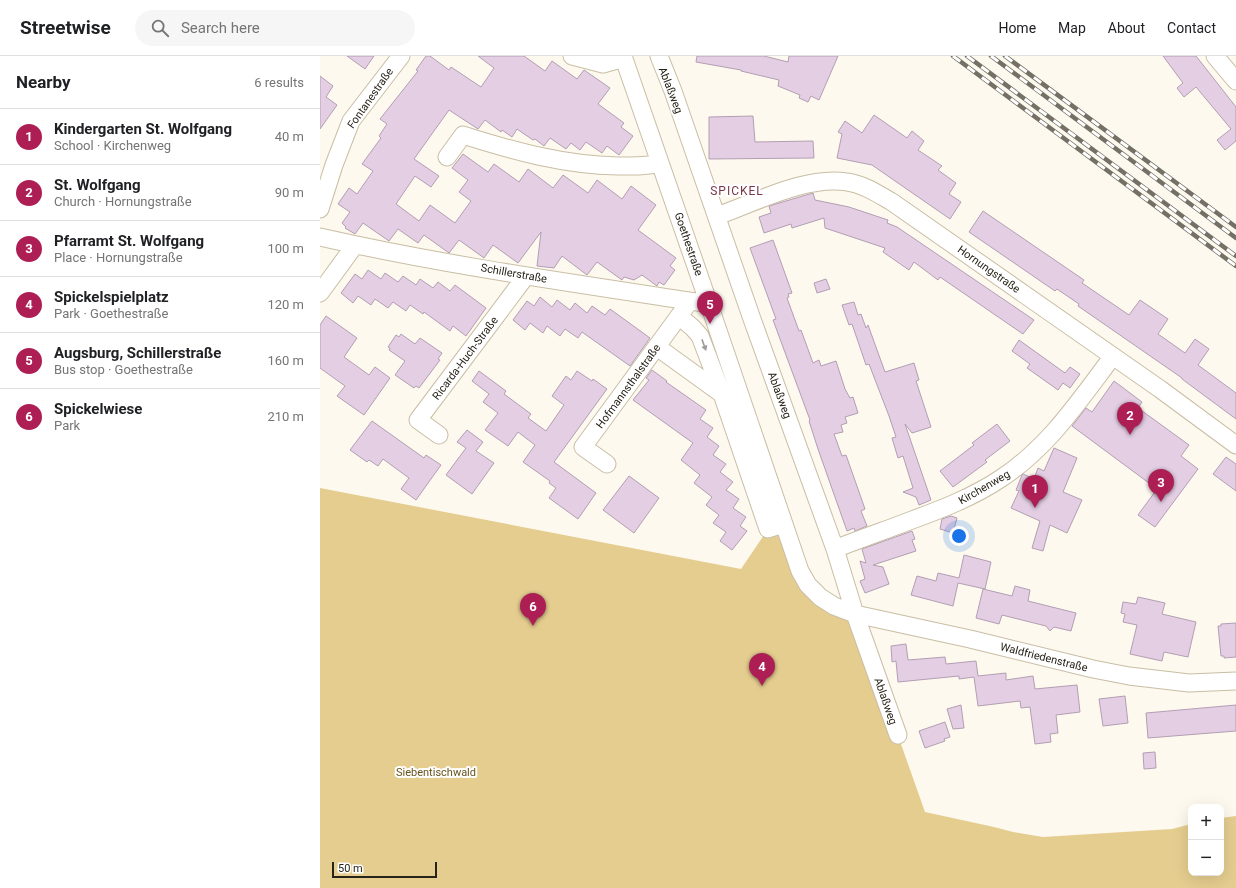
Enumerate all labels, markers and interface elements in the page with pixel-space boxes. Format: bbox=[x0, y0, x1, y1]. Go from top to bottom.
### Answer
search box bbox=[135, 10, 415, 46]
text: Streetwise bbox=[20, 16, 111, 39]
icon: search bbox=[149, 17, 171, 39]
text: Search here bbox=[181, 19, 260, 37]
text: Home bbox=[998, 20, 1036, 36]
text: Map bbox=[1058, 20, 1086, 36]
text: About bbox=[1108, 20, 1145, 36]
text: Contact bbox=[1167, 20, 1216, 36]
street label: Fontanestraße bbox=[345, 65, 396, 131]
street label: Ablaßweg bbox=[656, 65, 685, 115]
text: Nearby bbox=[16, 72, 71, 92]
text: 6 results bbox=[254, 75, 304, 90]
text: Kindergarten St. Wolfgang bbox=[54, 120, 232, 138]
text: 1 bbox=[25, 129, 33, 144]
text: 40 m bbox=[275, 129, 304, 144]
text: School · Kirchenweg bbox=[54, 138, 171, 153]
text: St. Wolfgang bbox=[54, 176, 141, 194]
district label: SPICKEL bbox=[710, 184, 764, 198]
text: 2 bbox=[25, 185, 33, 200]
text: 90 m bbox=[275, 185, 304, 200]
text: Church · Hornungstraße bbox=[54, 194, 192, 209]
street label: Goethestraße bbox=[672, 211, 706, 278]
text: Pfarramt St. Wolfgang bbox=[54, 232, 204, 250]
text: 3 bbox=[25, 241, 33, 256]
text: 100 m bbox=[267, 241, 304, 256]
street label: Hornungstraße bbox=[955, 243, 1023, 296]
text: Place · Hornungstraße bbox=[54, 250, 183, 265]
street label: Schillerstraße bbox=[480, 261, 548, 286]
text: Spickelspielplatz bbox=[54, 288, 169, 306]
pin: 5 bbox=[697, 291, 723, 324]
text: 4 bbox=[25, 297, 33, 312]
text: 120 m bbox=[267, 297, 304, 312]
text: Park · Goethestraße bbox=[54, 306, 168, 321]
street label: Ricarda-Huch-Straße bbox=[430, 314, 501, 402]
one-way arrow bbox=[701, 340, 707, 352]
street label: Hofmannsthalstraße bbox=[593, 342, 663, 431]
text: Augsburg, Schillerstraße bbox=[54, 344, 221, 362]
text: 5 bbox=[25, 353, 33, 368]
text: 160 m bbox=[267, 353, 304, 368]
text: Bus stop · Goethestraße bbox=[54, 362, 193, 377]
street label: Ablaßweg bbox=[765, 370, 794, 420]
text: Spickelwiese bbox=[54, 400, 142, 418]
pin: 2 bbox=[1117, 402, 1143, 435]
text: 6 bbox=[25, 409, 33, 424]
text: 210 m bbox=[267, 409, 304, 424]
text: Park bbox=[54, 418, 80, 433]
street label: Kirchenweg bbox=[956, 468, 1012, 507]
pin: 3 bbox=[1148, 469, 1174, 502]
pin: 1 bbox=[1022, 475, 1048, 508]
your location bbox=[949, 526, 969, 546]
pin: 6 bbox=[520, 593, 546, 626]
street label: Waldfriedenstraße bbox=[999, 640, 1089, 675]
pin: 4 bbox=[749, 653, 775, 686]
street label: Ablaßweg bbox=[871, 676, 900, 726]
park label: Siebentischwald bbox=[396, 766, 476, 779]
map controls bbox=[1188, 804, 1224, 876]
button: + bbox=[1188, 804, 1224, 840]
button: − bbox=[1188, 840, 1224, 876]
scale bar bbox=[332, 860, 437, 879]
text: 50 m bbox=[338, 862, 363, 875]

